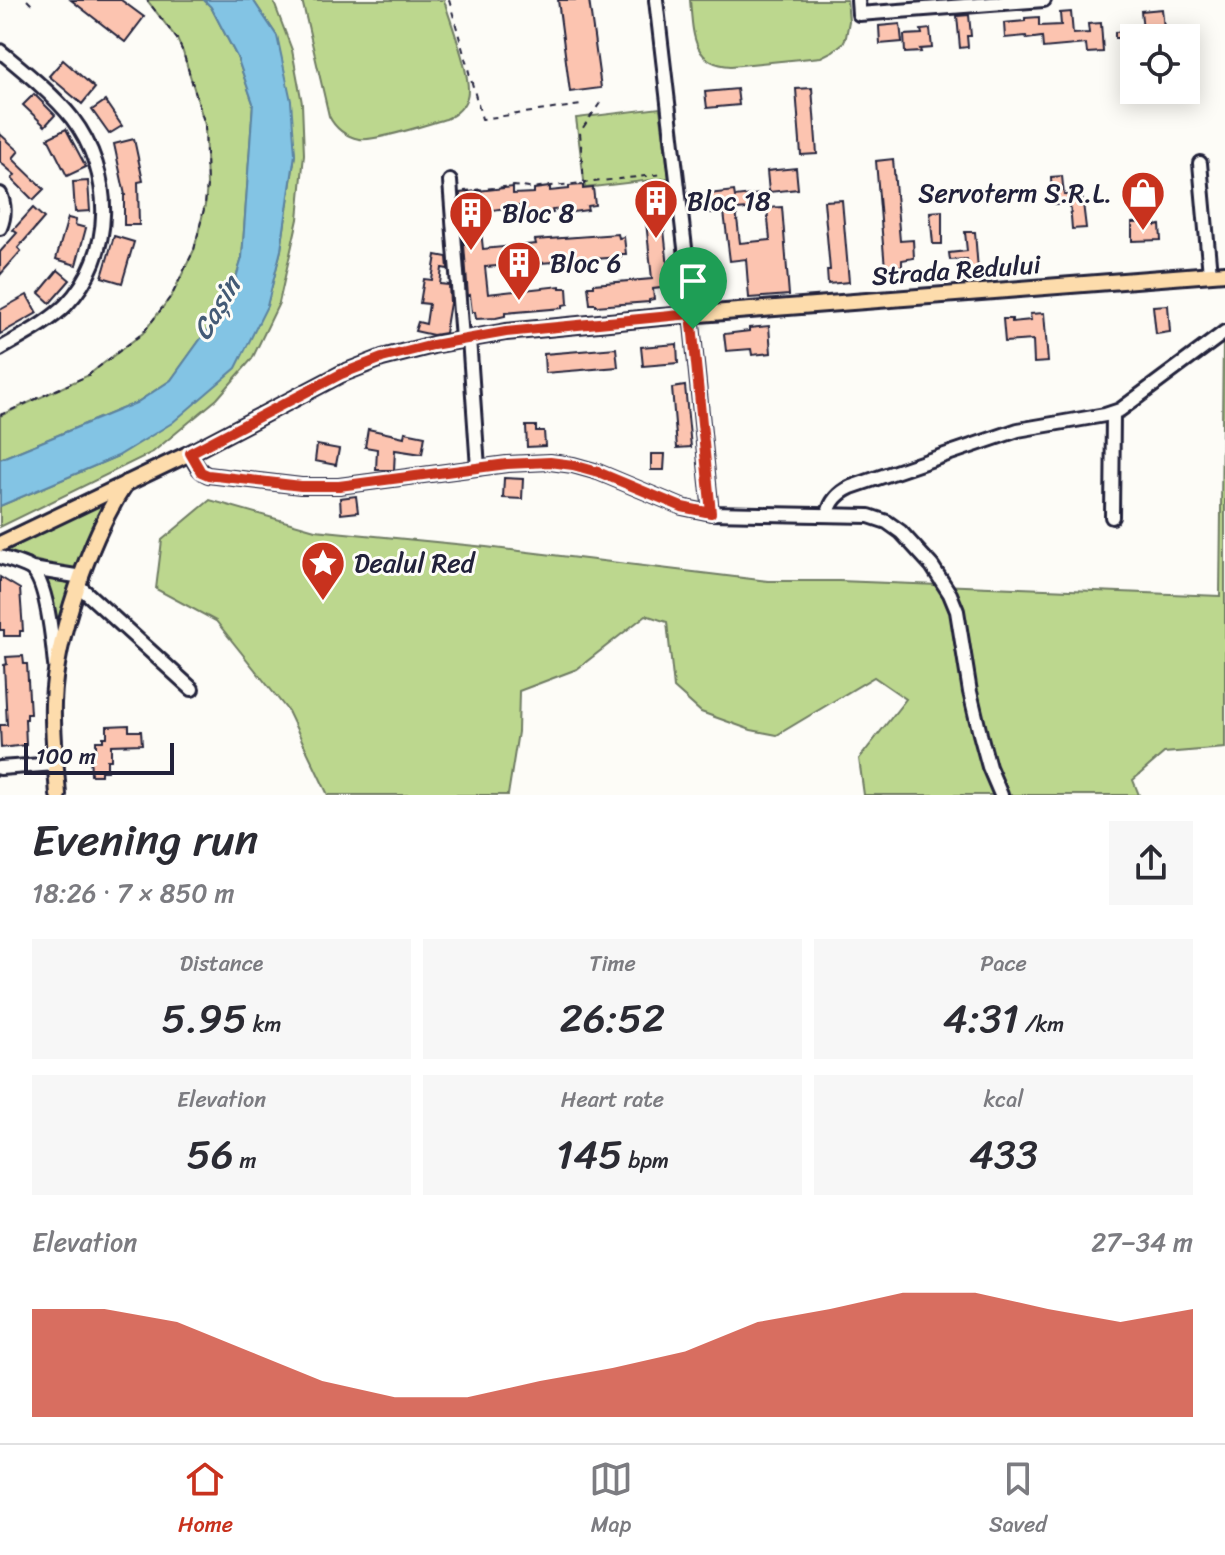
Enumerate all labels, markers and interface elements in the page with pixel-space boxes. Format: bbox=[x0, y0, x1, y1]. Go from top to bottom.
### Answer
map controls bbox=[1120, 24, 1200, 104]
button: locate bbox=[1120, 24, 1200, 104]
shop icon: Servoterm S.R.L. bbox=[1119, 169, 1167, 232]
place label: Servoterm S.R.L. bbox=[918, 170, 1112, 216]
building icon: Bloc 18 bbox=[632, 177, 680, 240]
place label: Bloc 18 bbox=[687, 178, 771, 224]
building icon: Bloc 8 bbox=[447, 189, 495, 252]
place label: Bloc 8 bbox=[502, 190, 575, 236]
building icon: Bloc 6 bbox=[495, 239, 543, 302]
place label: Bloc 6 bbox=[550, 240, 622, 286]
street label: Strada Redului bbox=[870, 241, 1043, 299]
pin bbox=[659, 247, 727, 329]
icon: arrive bbox=[671, 259, 715, 303]
water label: Cașin bbox=[178, 264, 255, 349]
place icon: Dealul Red bbox=[299, 539, 347, 602]
place label: Dealul Red bbox=[354, 540, 477, 586]
text: 100 m bbox=[36, 737, 96, 776]
scale bar bbox=[24, 739, 174, 775]
text: Evening run bbox=[32, 801, 258, 879]
button: share bbox=[1109, 821, 1193, 905]
text: 18:26 · 7 × 850 m bbox=[32, 870, 235, 916]
text: Distance bbox=[180, 944, 263, 983]
text: Time bbox=[589, 944, 636, 983]
text: Pace bbox=[980, 944, 1027, 983]
text: 5.95 bbox=[162, 983, 247, 1054]
text: 26:52 bbox=[560, 983, 665, 1054]
text: 4:31 bbox=[943, 983, 1019, 1054]
text: km bbox=[247, 1005, 281, 1044]
text: /km bbox=[1019, 1005, 1064, 1044]
text: Elevation bbox=[177, 1080, 266, 1119]
text: Heart rate bbox=[561, 1080, 664, 1119]
text: kcal bbox=[984, 1080, 1023, 1119]
text: 56 bbox=[187, 1119, 234, 1190]
text: 145 bbox=[556, 1119, 623, 1190]
text: 433 bbox=[969, 1119, 1038, 1190]
text: m bbox=[234, 1141, 256, 1180]
text: bpm bbox=[623, 1141, 669, 1180]
text: Elevation bbox=[32, 1219, 137, 1265]
text: 27–34 m bbox=[1091, 1219, 1193, 1265]
tab: Home bbox=[178, 1457, 233, 1544]
tab: Map bbox=[589, 1457, 633, 1544]
tab: Saved bbox=[989, 1457, 1047, 1544]

